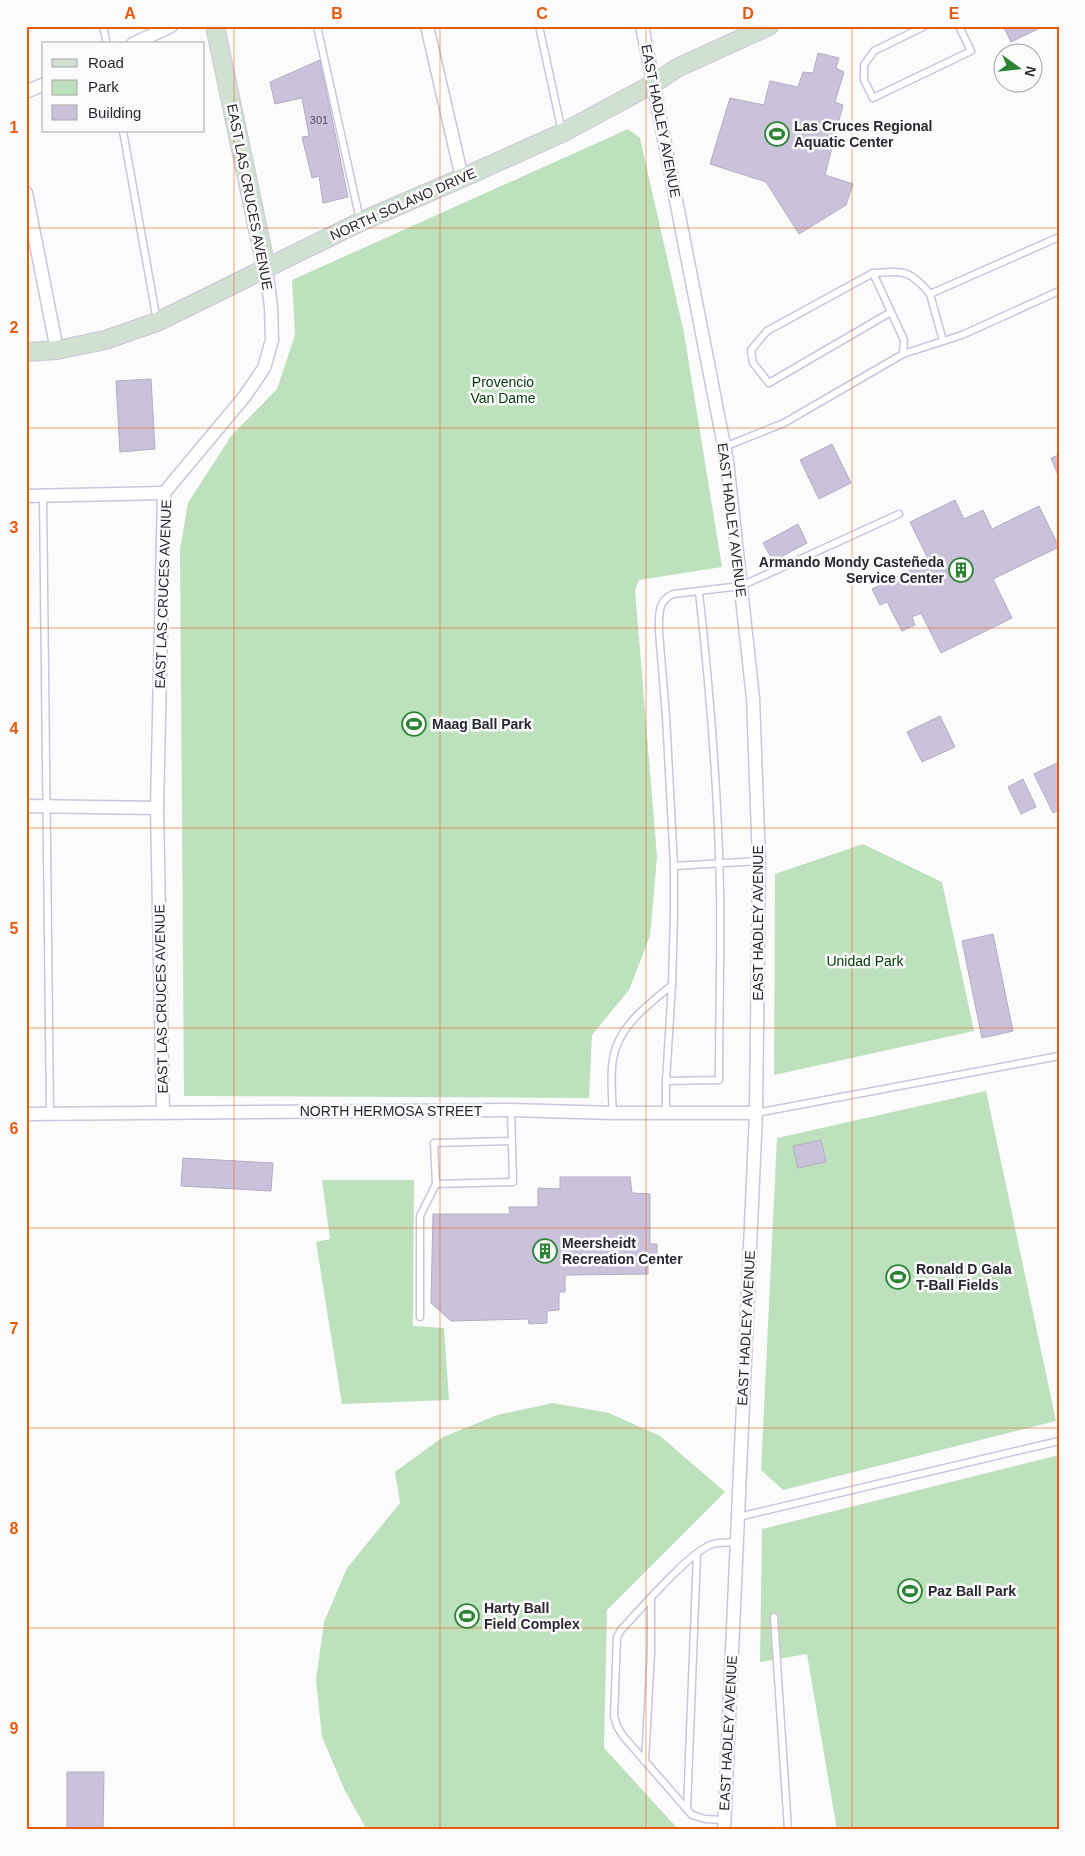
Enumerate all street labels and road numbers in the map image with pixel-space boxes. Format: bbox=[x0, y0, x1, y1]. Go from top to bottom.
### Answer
street label: EAST HADLEY AVENUE bbox=[638, 43, 684, 199]
street label: EAST LAS CRUCES AVENUE bbox=[224, 103, 276, 291]
street label: NORTH SOLANO DRIVE bbox=[327, 164, 479, 244]
street label: EAST HADLEY AVENUE bbox=[715, 442, 749, 598]
street label: EAST LAS CRUCES AVENUE bbox=[152, 499, 174, 689]
street label: EAST HADLEY AVENUE bbox=[750, 845, 766, 1001]
street label: EAST LAS CRUCES AVENUE bbox=[151, 904, 171, 1094]
street label: NORTH HERMOSA STREET bbox=[300, 1103, 483, 1119]
street label: EAST HADLEY AVENUE bbox=[734, 1250, 758, 1406]
street label: EAST HADLEY AVENUE bbox=[716, 1655, 740, 1811]

